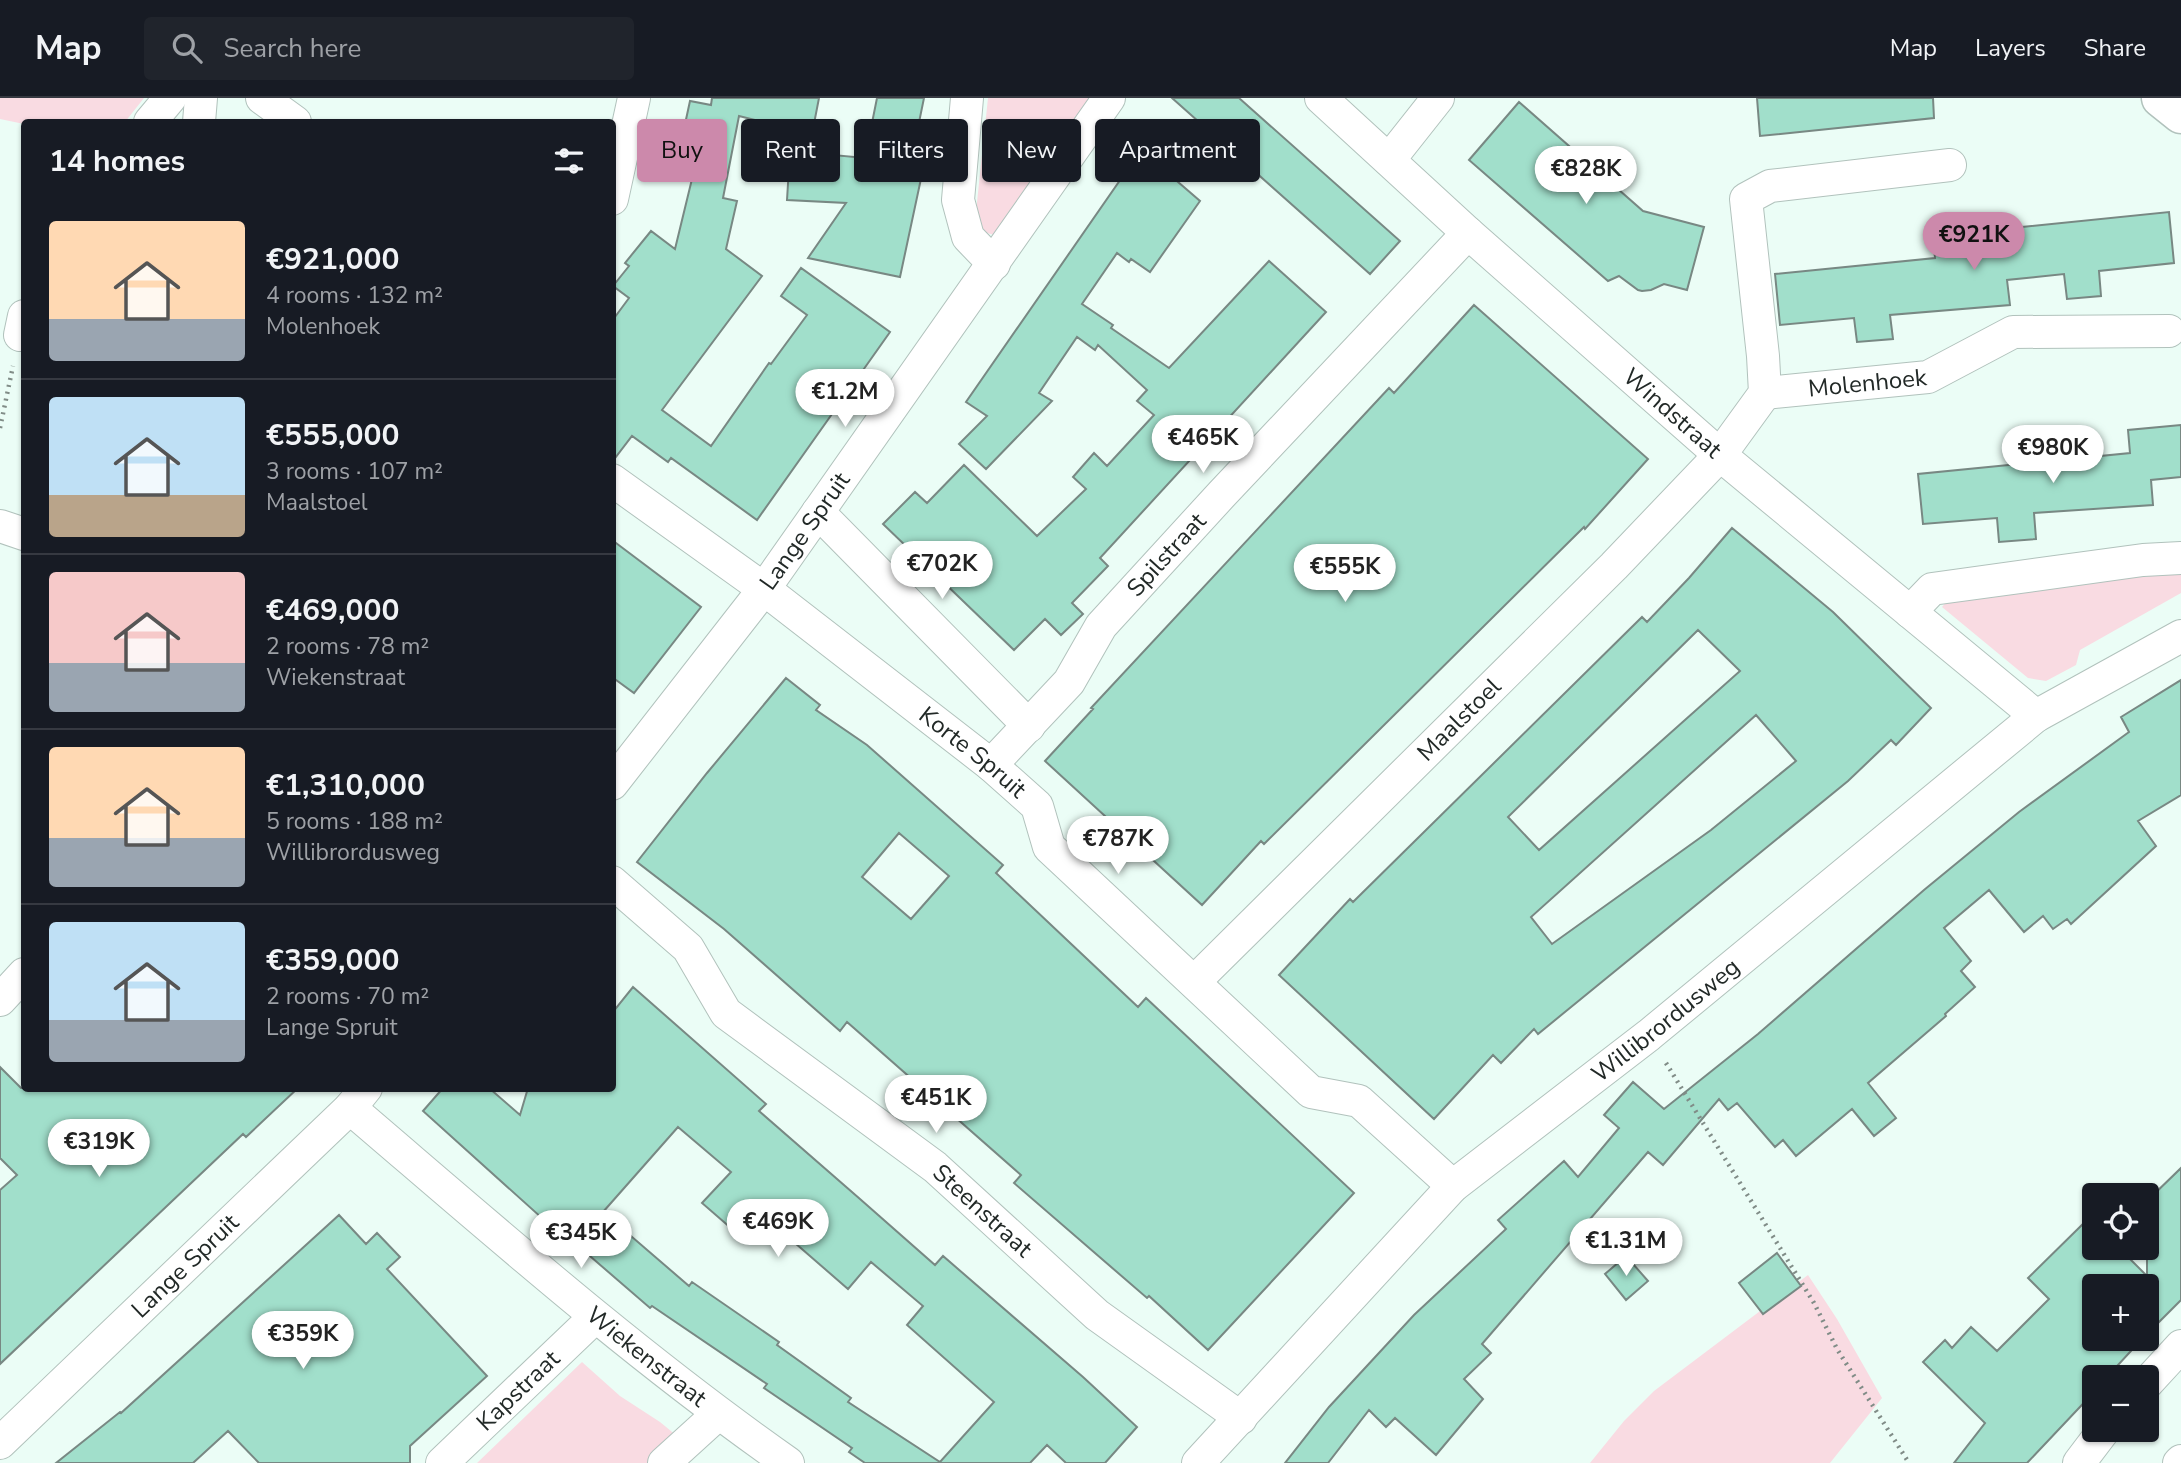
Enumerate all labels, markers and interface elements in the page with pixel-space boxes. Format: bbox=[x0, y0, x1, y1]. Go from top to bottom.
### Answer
search box bbox=[144, 17, 634, 80]
text: Map bbox=[35, 26, 102, 71]
icon: search bbox=[168, 29, 206, 67]
text: Search here bbox=[224, 31, 361, 66]
text: Map bbox=[1890, 32, 1937, 64]
text: Layers bbox=[1975, 32, 2046, 64]
text: Share bbox=[2084, 32, 2146, 64]
chip: Buy bbox=[637, 119, 727, 182]
chip: Rent bbox=[741, 119, 840, 182]
chip: Filters bbox=[854, 119, 968, 182]
chip: New bbox=[982, 119, 1081, 182]
chip: Apartment bbox=[1095, 119, 1260, 182]
text: 14 homes bbox=[49, 141, 185, 182]
icon: filters bbox=[550, 142, 588, 180]
pin: €828K bbox=[1537, 146, 1635, 206]
text: €828K bbox=[1551, 153, 1621, 184]
pin: €921K bbox=[1925, 212, 2023, 272]
text: €921K bbox=[1939, 219, 2009, 250]
text: €921,000 bbox=[266, 239, 399, 280]
icon: home bbox=[105, 249, 189, 333]
text: 4 rooms · 132 m² bbox=[266, 280, 443, 311]
text: Molenhoek bbox=[266, 311, 380, 342]
street label: Windstraat bbox=[1616, 361, 1729, 466]
street label: Molenhoek bbox=[1807, 361, 1929, 405]
pin: €1.2M bbox=[796, 370, 894, 429]
text: €1.2M bbox=[811, 376, 879, 407]
text: €555,000 bbox=[266, 415, 399, 456]
pin: €465K bbox=[1154, 416, 1252, 475]
text: €465K bbox=[1168, 422, 1238, 453]
icon: home bbox=[105, 425, 189, 509]
pin: €980K bbox=[2004, 426, 2102, 485]
text: €980K bbox=[2018, 432, 2088, 463]
text: 3 rooms · 107 m² bbox=[266, 456, 443, 487]
street label: Lange Spruit bbox=[752, 465, 858, 596]
text: Maalstoel bbox=[266, 487, 367, 518]
street label: Spilstraat bbox=[1119, 505, 1213, 604]
pin: €702K bbox=[893, 542, 991, 601]
pin: €555K bbox=[1296, 545, 1394, 604]
text: €702K bbox=[907, 548, 977, 579]
text: €555K bbox=[1310, 551, 1380, 582]
text: €469,000 bbox=[266, 590, 399, 631]
icon: home bbox=[105, 600, 189, 684]
text: 2 rooms · 78 m² bbox=[266, 631, 429, 662]
text: Wiekenstraat bbox=[266, 662, 405, 693]
street label: Maalstoel bbox=[1410, 671, 1508, 768]
street label: Korte Spruit bbox=[912, 699, 1034, 806]
text: €1,310,000 bbox=[266, 765, 425, 806]
icon: home bbox=[105, 775, 189, 859]
text: 5 rooms · 188 m² bbox=[266, 806, 443, 837]
pin: €787K bbox=[1069, 816, 1167, 876]
text: €787K bbox=[1083, 823, 1153, 854]
text: Willibrordusweg bbox=[266, 837, 440, 868]
text: €359,000 bbox=[266, 940, 399, 981]
icon: home bbox=[105, 950, 189, 1034]
street label: Willibrordusweg bbox=[1585, 951, 1746, 1090]
text: 2 rooms · 70 m² bbox=[266, 981, 429, 1012]
text: Lange Spruit bbox=[266, 1012, 397, 1043]
pin: €451K bbox=[887, 1076, 985, 1135]
text: €451K bbox=[901, 1082, 971, 1113]
pin: €319K bbox=[50, 1119, 148, 1179]
text: €319K bbox=[64, 1126, 134, 1157]
street label: Steenstraat bbox=[926, 1157, 1040, 1265]
map controls bbox=[2082, 1183, 2159, 1442]
button: locate bbox=[2082, 1183, 2159, 1260]
pin: €469K bbox=[729, 1200, 827, 1259]
text: €469K bbox=[743, 1206, 813, 1237]
street label: Lange Spruit bbox=[124, 1207, 246, 1325]
pin: €345K bbox=[532, 1210, 630, 1270]
text: €345K bbox=[546, 1217, 616, 1248]
pin: €1.31M bbox=[1569, 1218, 1683, 1278]
text: €1.31M bbox=[1586, 1225, 1666, 1256]
button: + bbox=[2082, 1274, 2159, 1351]
street label: Wiekenstraat bbox=[580, 1299, 714, 1414]
pin: €359K bbox=[254, 1312, 352, 1371]
text: €359K bbox=[268, 1318, 338, 1349]
street label: Kapstraat bbox=[469, 1343, 567, 1438]
button: − bbox=[2082, 1365, 2159, 1442]

